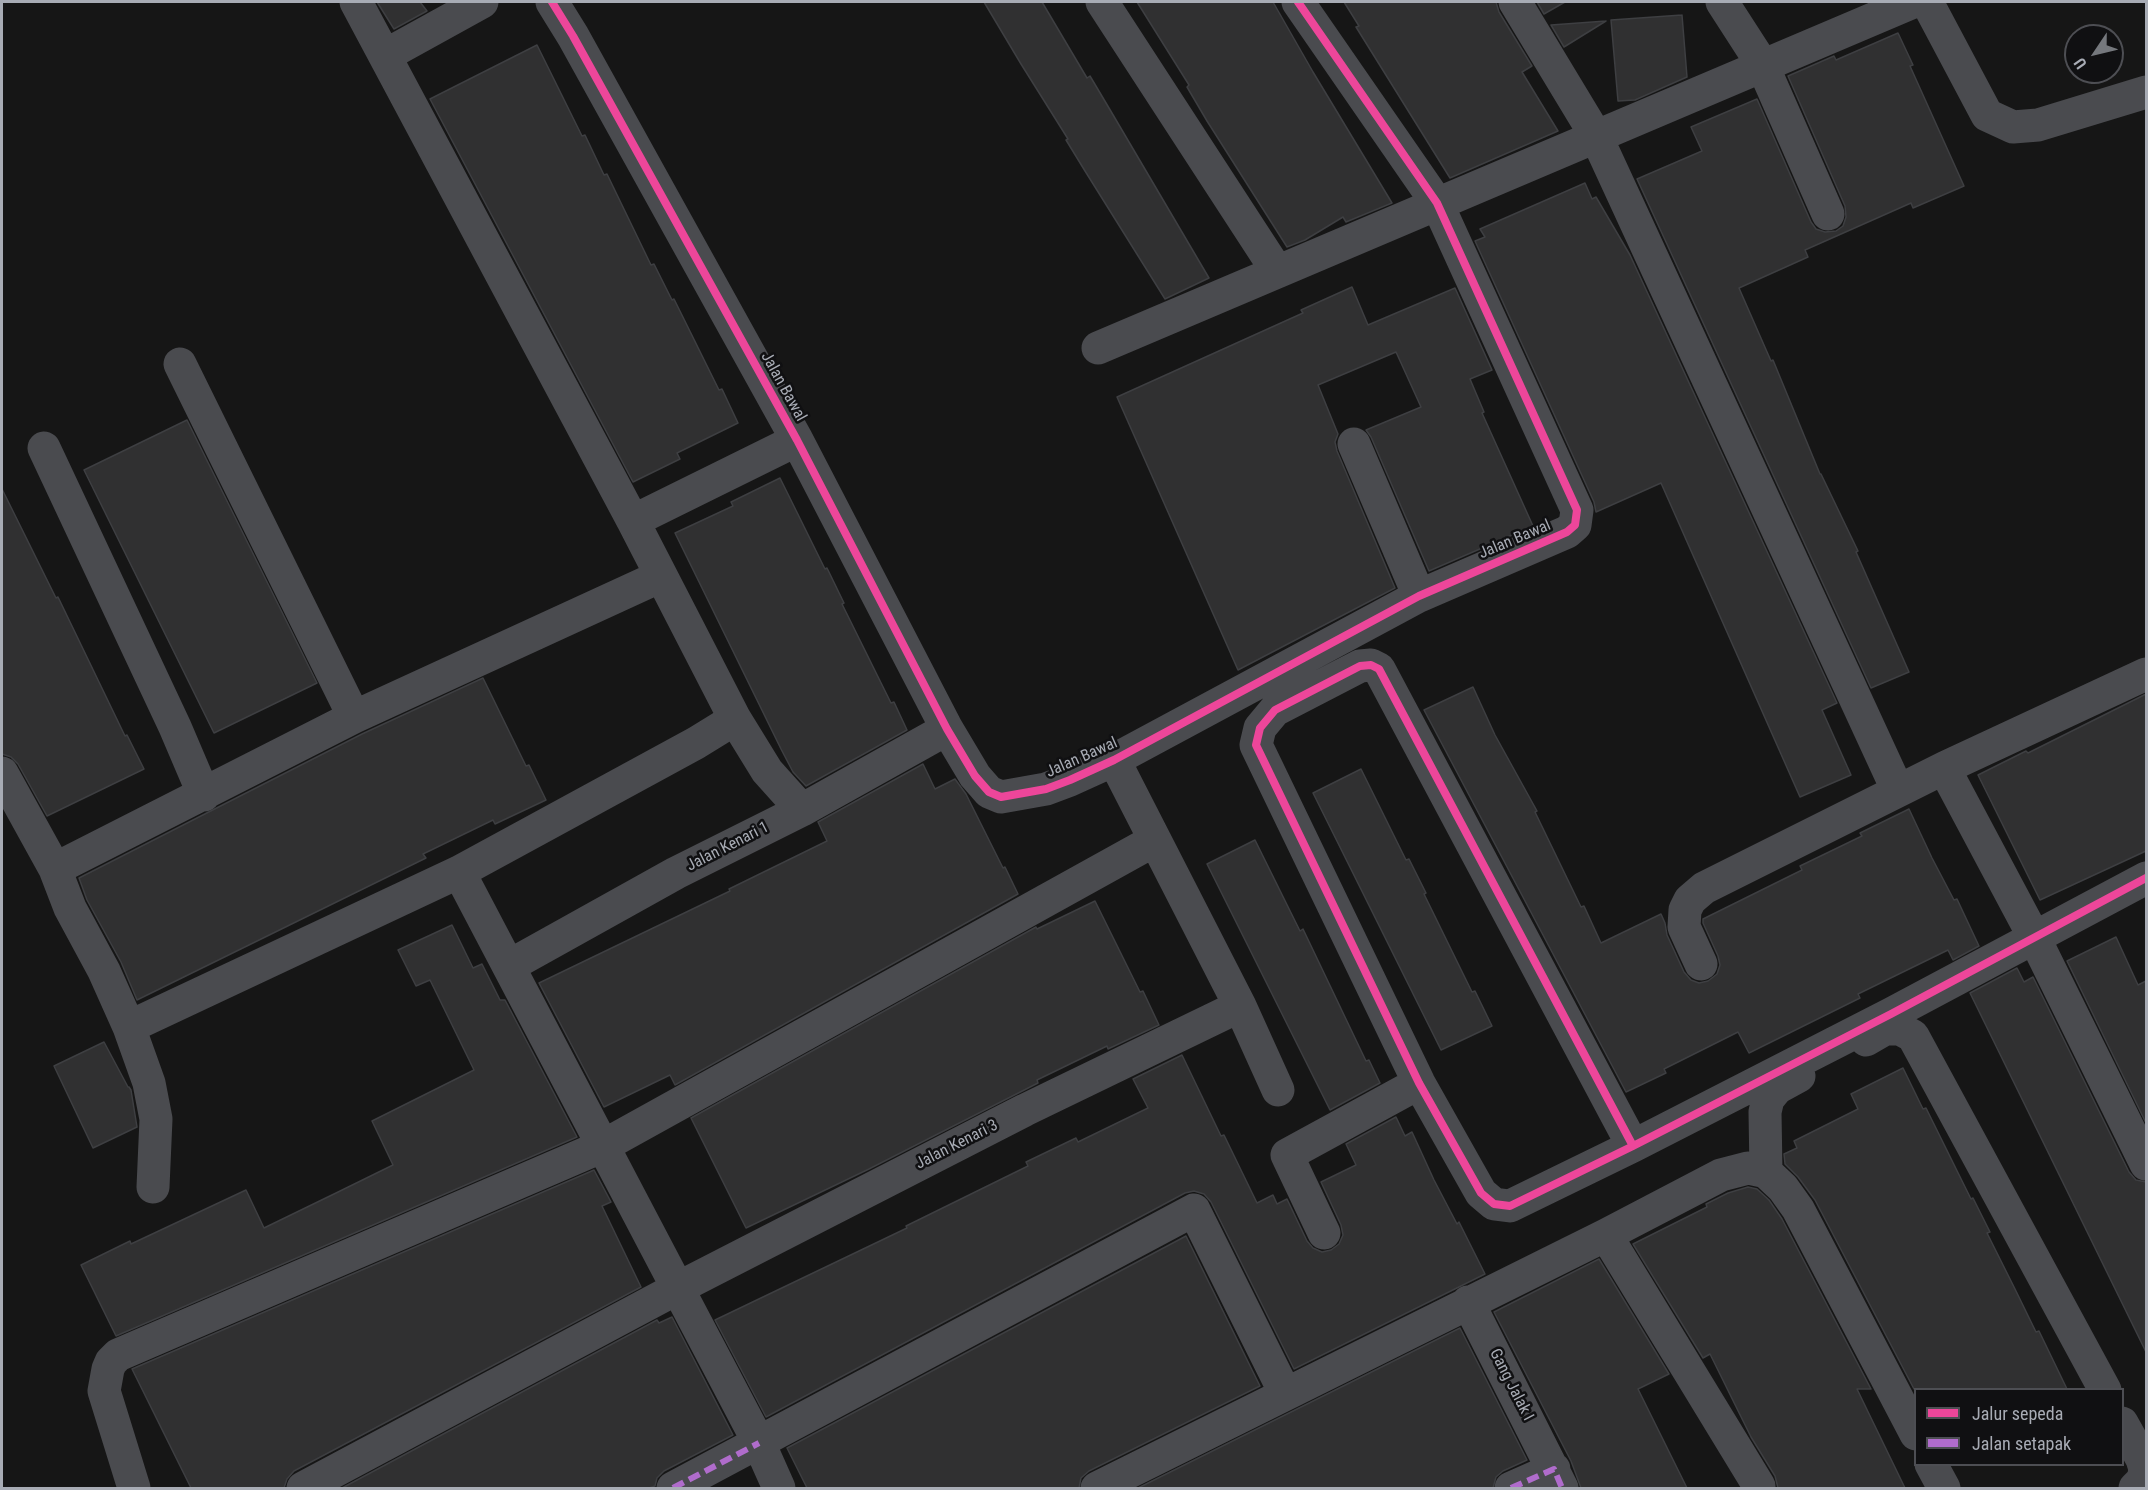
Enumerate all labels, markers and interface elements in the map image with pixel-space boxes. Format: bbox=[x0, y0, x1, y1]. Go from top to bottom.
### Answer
north arrow bbox=[2064, 24, 2124, 84]
text: U bbox=[2070, 54, 2091, 73]
street label: Jalan Bawal bbox=[756, 349, 810, 425]
street label: Jalan Bawal bbox=[1476, 516, 1554, 564]
street label: Jalan Bawal bbox=[1043, 734, 1121, 782]
street label: Jalan Kenari 1 bbox=[684, 818, 772, 876]
street label: Jalan Kenari 3 bbox=[913, 1116, 1001, 1174]
street label: Gang Jalak I bbox=[1485, 1346, 1537, 1424]
legend bbox=[1914, 1388, 2124, 1466]
text: Jalur sepeda bbox=[1972, 1403, 2063, 1424]
text: Jalan setapak bbox=[1972, 1433, 2071, 1454]

